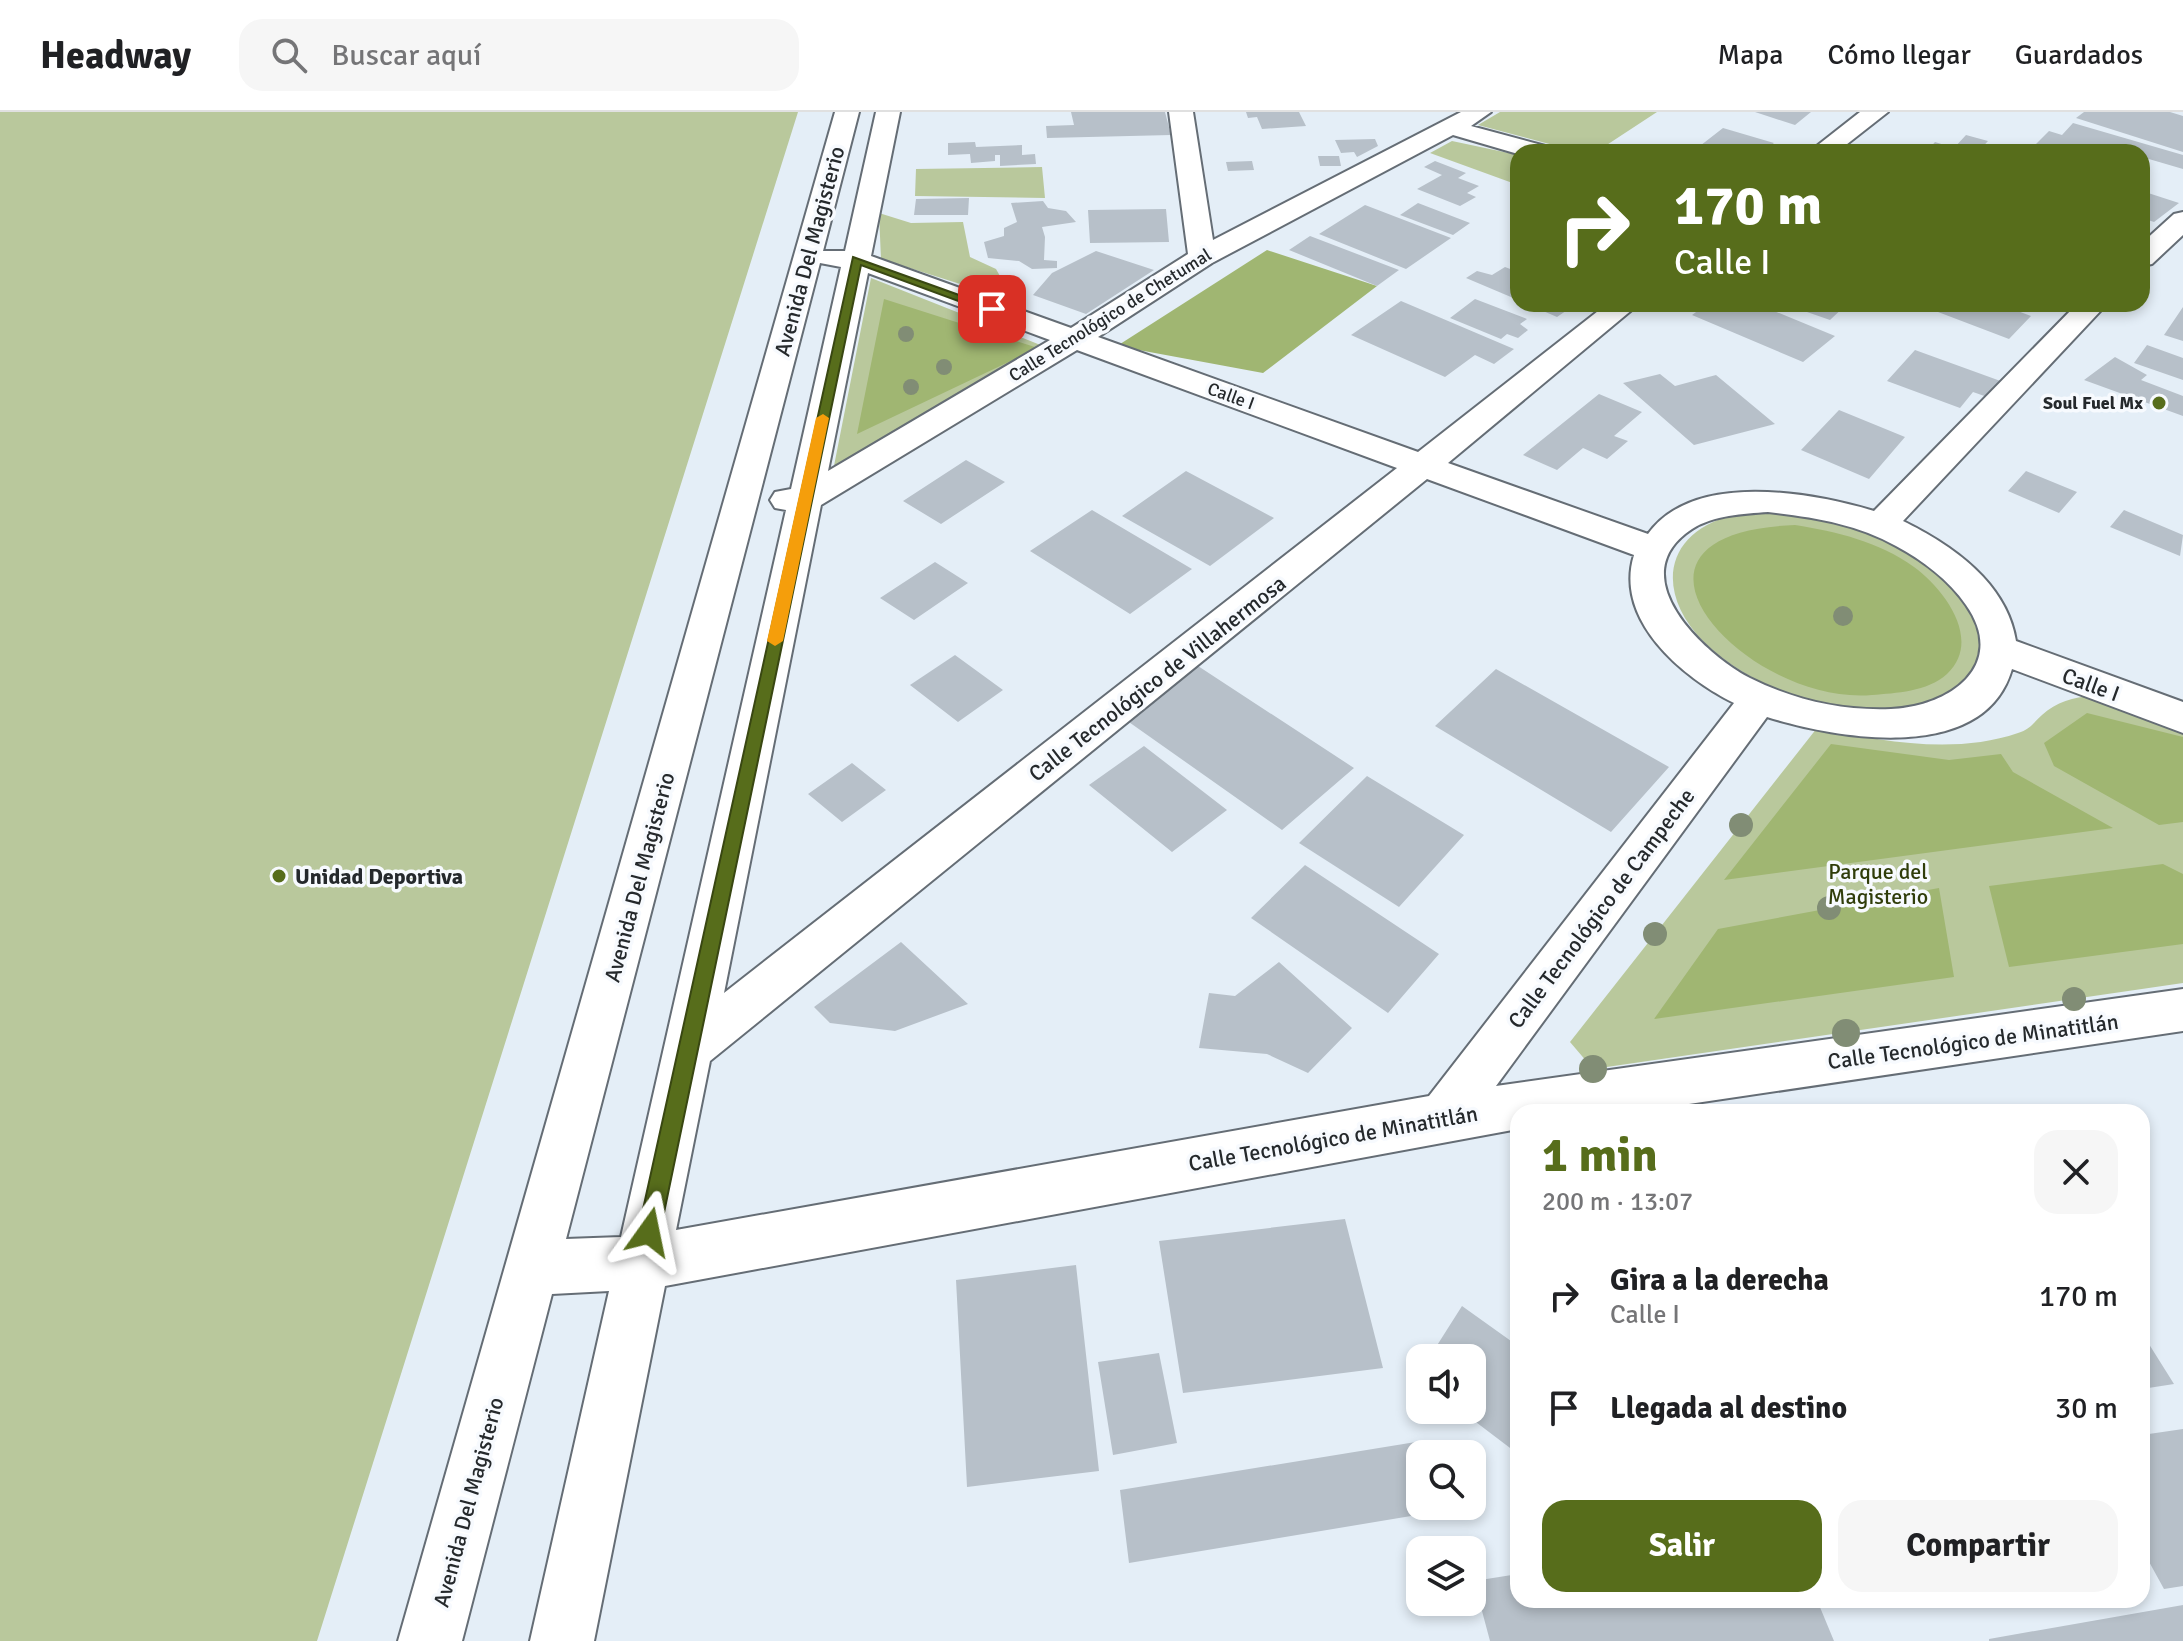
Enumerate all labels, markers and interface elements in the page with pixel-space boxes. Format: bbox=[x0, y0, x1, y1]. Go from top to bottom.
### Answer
search box bbox=[239, 19, 799, 91]
text: Headway bbox=[40, 32, 191, 79]
icon: search bbox=[267, 33, 311, 77]
text: Buscar aquí bbox=[331, 37, 481, 74]
text: Mapa bbox=[1718, 38, 1783, 72]
text: Cómo llegar bbox=[1827, 38, 1971, 72]
text: Guardados bbox=[2015, 38, 2143, 72]
street label: Avenida Del Magisterio bbox=[768, 143, 851, 359]
text: 170 m bbox=[1674, 171, 1822, 240]
icon: right bbox=[1542, 176, 1646, 280]
text: Calle I bbox=[1674, 240, 1771, 285]
street label: Calle Tecnológico de Chetumal bbox=[1005, 244, 1215, 386]
pin bbox=[958, 275, 1026, 343]
icon: arrive bbox=[970, 287, 1014, 331]
street label: Calle I bbox=[1205, 377, 1257, 415]
place label: Soul Fuel Mx bbox=[2043, 392, 2143, 414]
marker: Soul Fuel Mx bbox=[2150, 394, 2168, 412]
street label: Calle Tecnológico de Villahermosa bbox=[1023, 570, 1291, 787]
street label: Calle I bbox=[2058, 662, 2123, 707]
street label: Avenida Del Magisterio bbox=[598, 769, 681, 985]
street label: Calle Tecnológico de Campeche bbox=[1502, 783, 1700, 1034]
park label: Parque del Magisterio bbox=[1828, 858, 1928, 910]
place label: Unidad Deportiva bbox=[295, 863, 463, 890]
marker: Unidad Deportiva bbox=[270, 867, 288, 885]
street label: Calle Tecnológico de Minatitlán bbox=[1826, 1008, 2120, 1075]
street label: Calle Tecnológico de Minatitlán bbox=[1186, 1100, 1480, 1177]
text: 1 min bbox=[1542, 1126, 1658, 1185]
button: close bbox=[2034, 1130, 2118, 1214]
text: 200 m · 13:07 bbox=[1542, 1186, 1693, 1218]
position arrow bbox=[607, 1190, 691, 1274]
text: Gira a la derecha bbox=[1610, 1262, 1829, 1299]
icon: right bbox=[1542, 1274, 1586, 1318]
text: 170 m bbox=[2039, 1278, 2118, 1315]
text: Calle I bbox=[1610, 1299, 1680, 1331]
map controls bbox=[1406, 1344, 1486, 1616]
button: sound bbox=[1406, 1344, 1486, 1424]
icon: arrive bbox=[1542, 1386, 1586, 1430]
text: Llegada al destino bbox=[1610, 1390, 1847, 1427]
text: 30 m bbox=[2055, 1390, 2118, 1427]
street label: Avenida Del Magisterio bbox=[427, 1394, 510, 1610]
button: search bbox=[1406, 1440, 1486, 1520]
button: Salir bbox=[1542, 1500, 1822, 1592]
button: Compartir bbox=[1838, 1500, 2118, 1592]
button: layers bbox=[1406, 1536, 1486, 1616]

